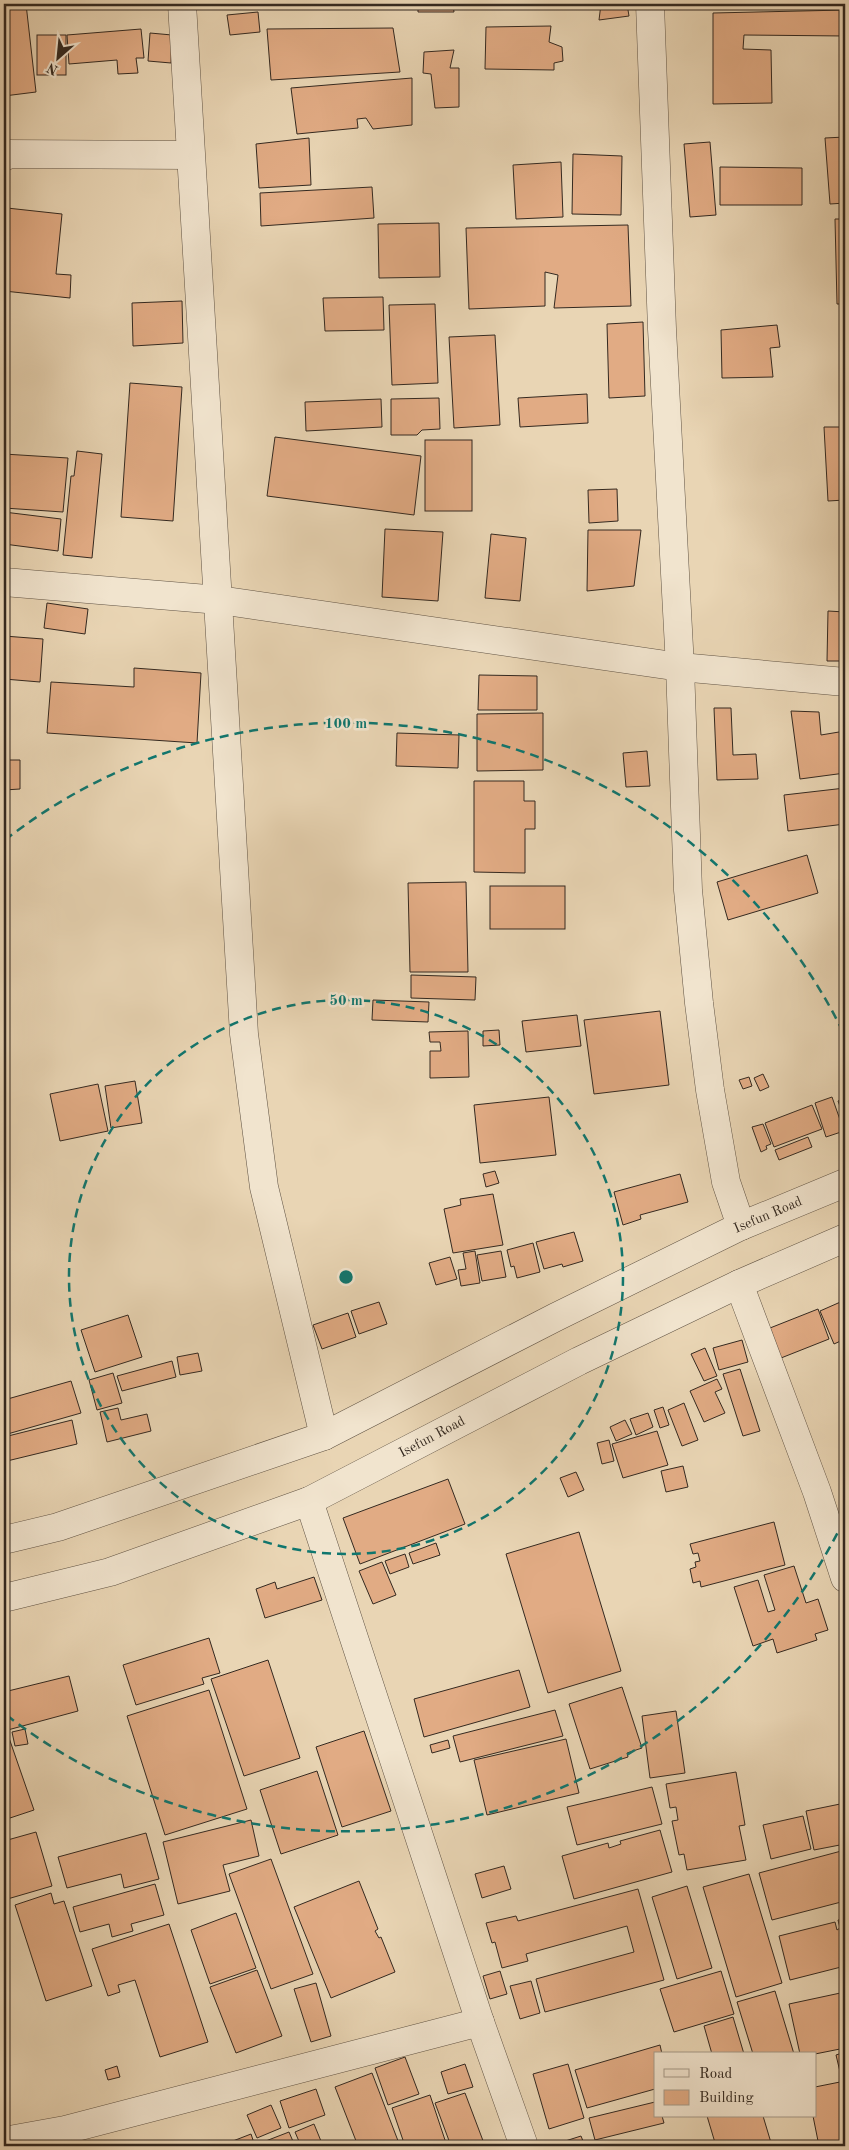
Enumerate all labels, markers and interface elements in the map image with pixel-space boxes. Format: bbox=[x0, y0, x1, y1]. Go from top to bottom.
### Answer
north arrow bbox=[32, 32, 82, 82]
text: N bbox=[44, 60, 60, 77]
text: 100 m bbox=[325, 717, 367, 732]
text: 50 m bbox=[329, 994, 363, 1009]
street label: Isefun Road bbox=[732, 1194, 804, 1236]
centre of rings bbox=[337, 1268, 355, 1286]
street label: Isefun Road bbox=[397, 1414, 467, 1460]
legend bbox=[654, 2052, 816, 2118]
text: Road bbox=[699, 2067, 733, 2082]
text: Building bbox=[699, 2091, 754, 2106]

